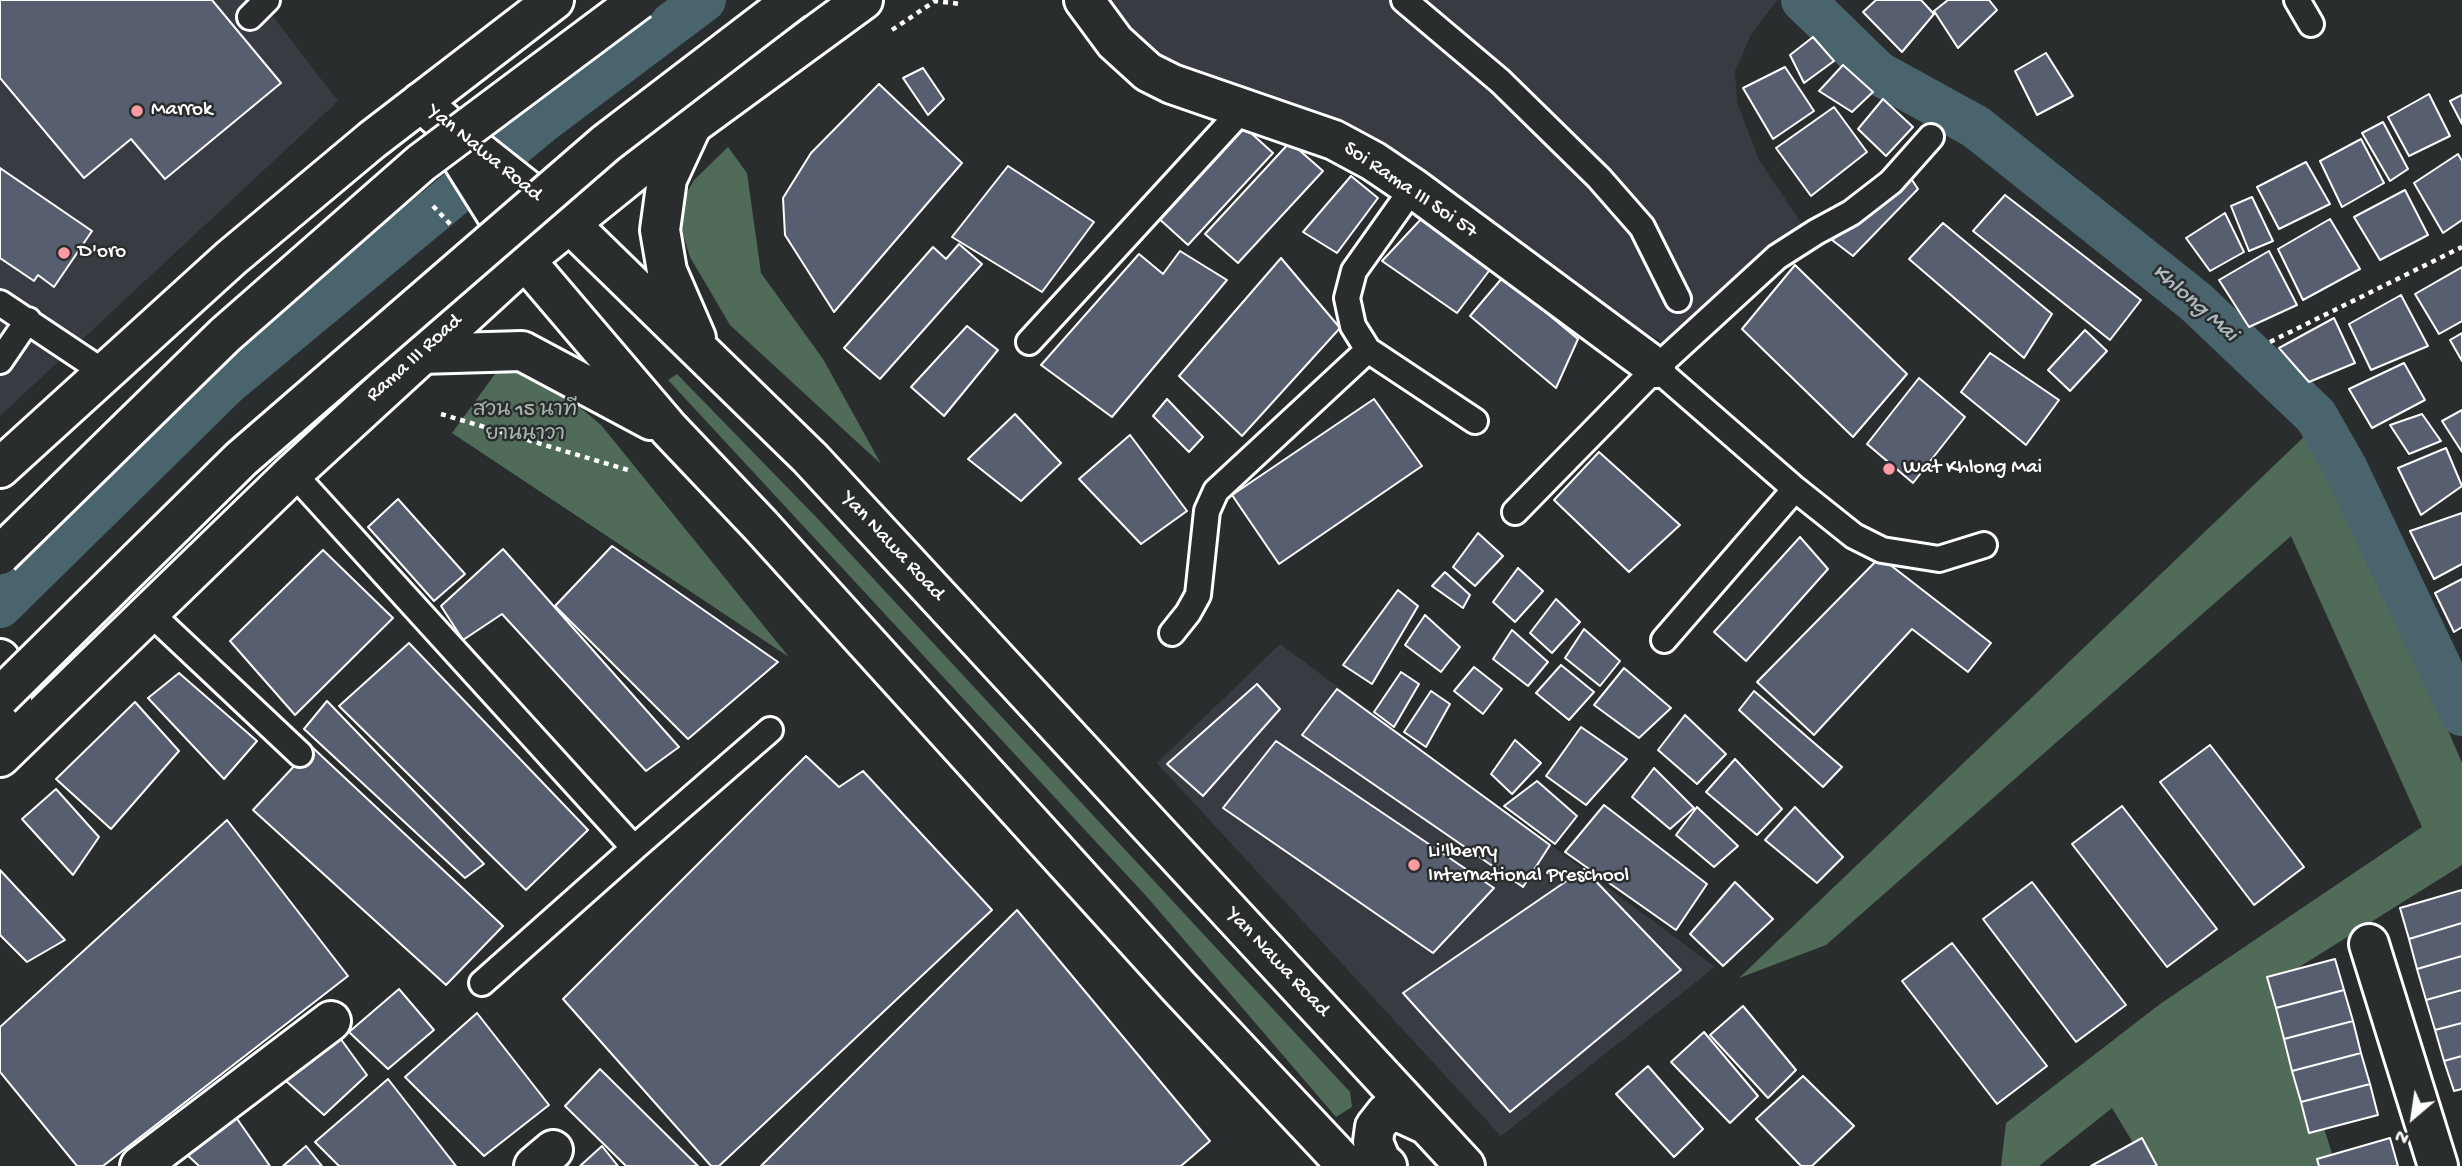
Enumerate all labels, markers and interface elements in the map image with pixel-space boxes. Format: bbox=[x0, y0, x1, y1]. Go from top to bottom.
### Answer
place label: Marrok bbox=[151, 98, 212, 124]
street label: Yan Nawa Road bbox=[421, 100, 547, 208]
marker: Marrok bbox=[129, 103, 145, 119]
street label: Soi Rama III Soi 57 bbox=[1338, 137, 1482, 245]
place label: D'oro bbox=[78, 240, 126, 266]
marker: D'oro bbox=[56, 245, 72, 261]
water label: Khlong Mai bbox=[2145, 259, 2243, 349]
street label: Rama III Road bbox=[362, 309, 468, 409]
park label: สวน 15 นาที ยานนาวา bbox=[473, 399, 577, 449]
place label: Wat Khlong Mai bbox=[1903, 456, 2042, 482]
marker: Wat Khlong Mai bbox=[1881, 461, 1897, 477]
street label: Yan Nawa Road bbox=[835, 487, 949, 607]
place label: Li'lberry International Preschool bbox=[1428, 840, 1629, 890]
marker: Li'lberry International Preschool bbox=[1406, 857, 1422, 873]
street label: Yan Nawa Road bbox=[1220, 903, 1334, 1023]
north arrow bbox=[2378, 1082, 2448, 1152]
text: N bbox=[2392, 1123, 2414, 1149]

